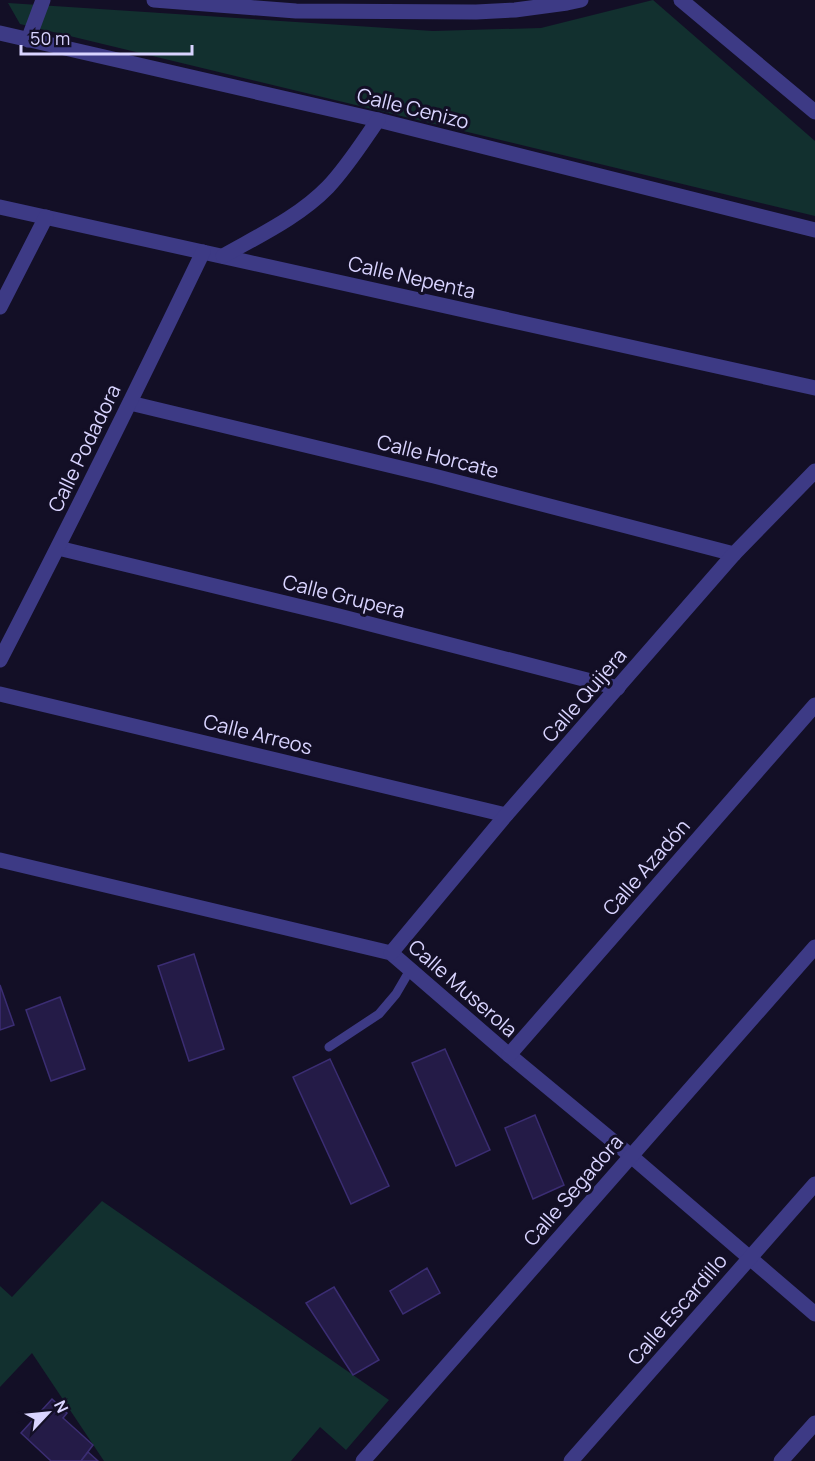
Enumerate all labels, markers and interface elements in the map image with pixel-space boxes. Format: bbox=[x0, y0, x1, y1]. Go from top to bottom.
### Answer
scale bar bbox=[21, 18, 192, 56]
text: 50 m bbox=[30, 26, 70, 50]
street label: Calle Cenizo bbox=[354, 81, 472, 135]
street label: Calle Nepenta bbox=[346, 249, 478, 305]
street label: Calle Podadora bbox=[41, 380, 127, 516]
street label: Calle Horcate bbox=[374, 428, 502, 484]
street label: Calle Grupera bbox=[280, 568, 408, 624]
street label: Calle Quijera bbox=[536, 642, 632, 748]
street label: Calle Arreos bbox=[201, 707, 315, 761]
street label: Calle Azadón bbox=[597, 813, 695, 921]
street label: Calle Muserola bbox=[403, 933, 523, 1043]
street label: Calle Segadora bbox=[517, 1129, 629, 1251]
street label: Calle Escardillo bbox=[621, 1248, 733, 1370]
north arrow bbox=[18, 1383, 78, 1443]
text: N bbox=[49, 1396, 74, 1416]

